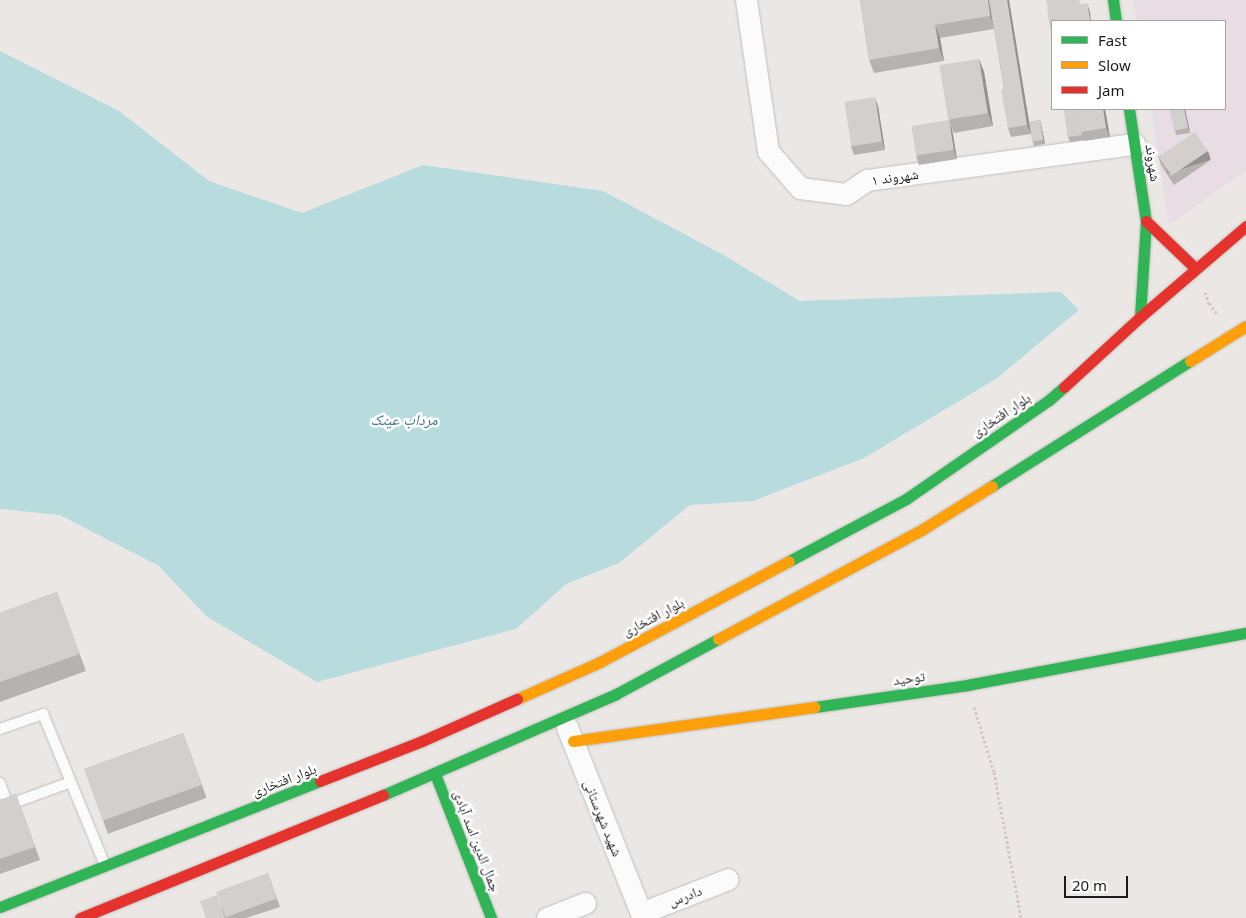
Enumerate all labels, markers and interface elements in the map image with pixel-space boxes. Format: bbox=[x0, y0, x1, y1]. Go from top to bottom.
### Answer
legend bbox=[1051, 20, 1226, 110]
text: Fast bbox=[1098, 30, 1127, 50]
text: Slow bbox=[1098, 55, 1131, 75]
text: Jam bbox=[1098, 80, 1125, 100]
street label: شهروند bbox=[1142, 143, 1164, 183]
street label: شهروند ۱ bbox=[870, 165, 920, 189]
street label: بلوار افتخاری bbox=[968, 389, 1034, 441]
water label: مرداب عینک bbox=[370, 411, 438, 429]
street label: بلوار افتخاری bbox=[619, 594, 687, 640]
street label: توحید bbox=[892, 667, 926, 689]
street label: بلوار افتخاری bbox=[250, 760, 318, 800]
street label: شهید شهرستانی bbox=[580, 777, 626, 859]
street label: جمال الدین اسد آبادی bbox=[450, 788, 504, 894]
scale bar bbox=[1066, 866, 1130, 898]
text: 20 m bbox=[1072, 875, 1107, 895]
street label: دادرس bbox=[666, 882, 704, 910]

